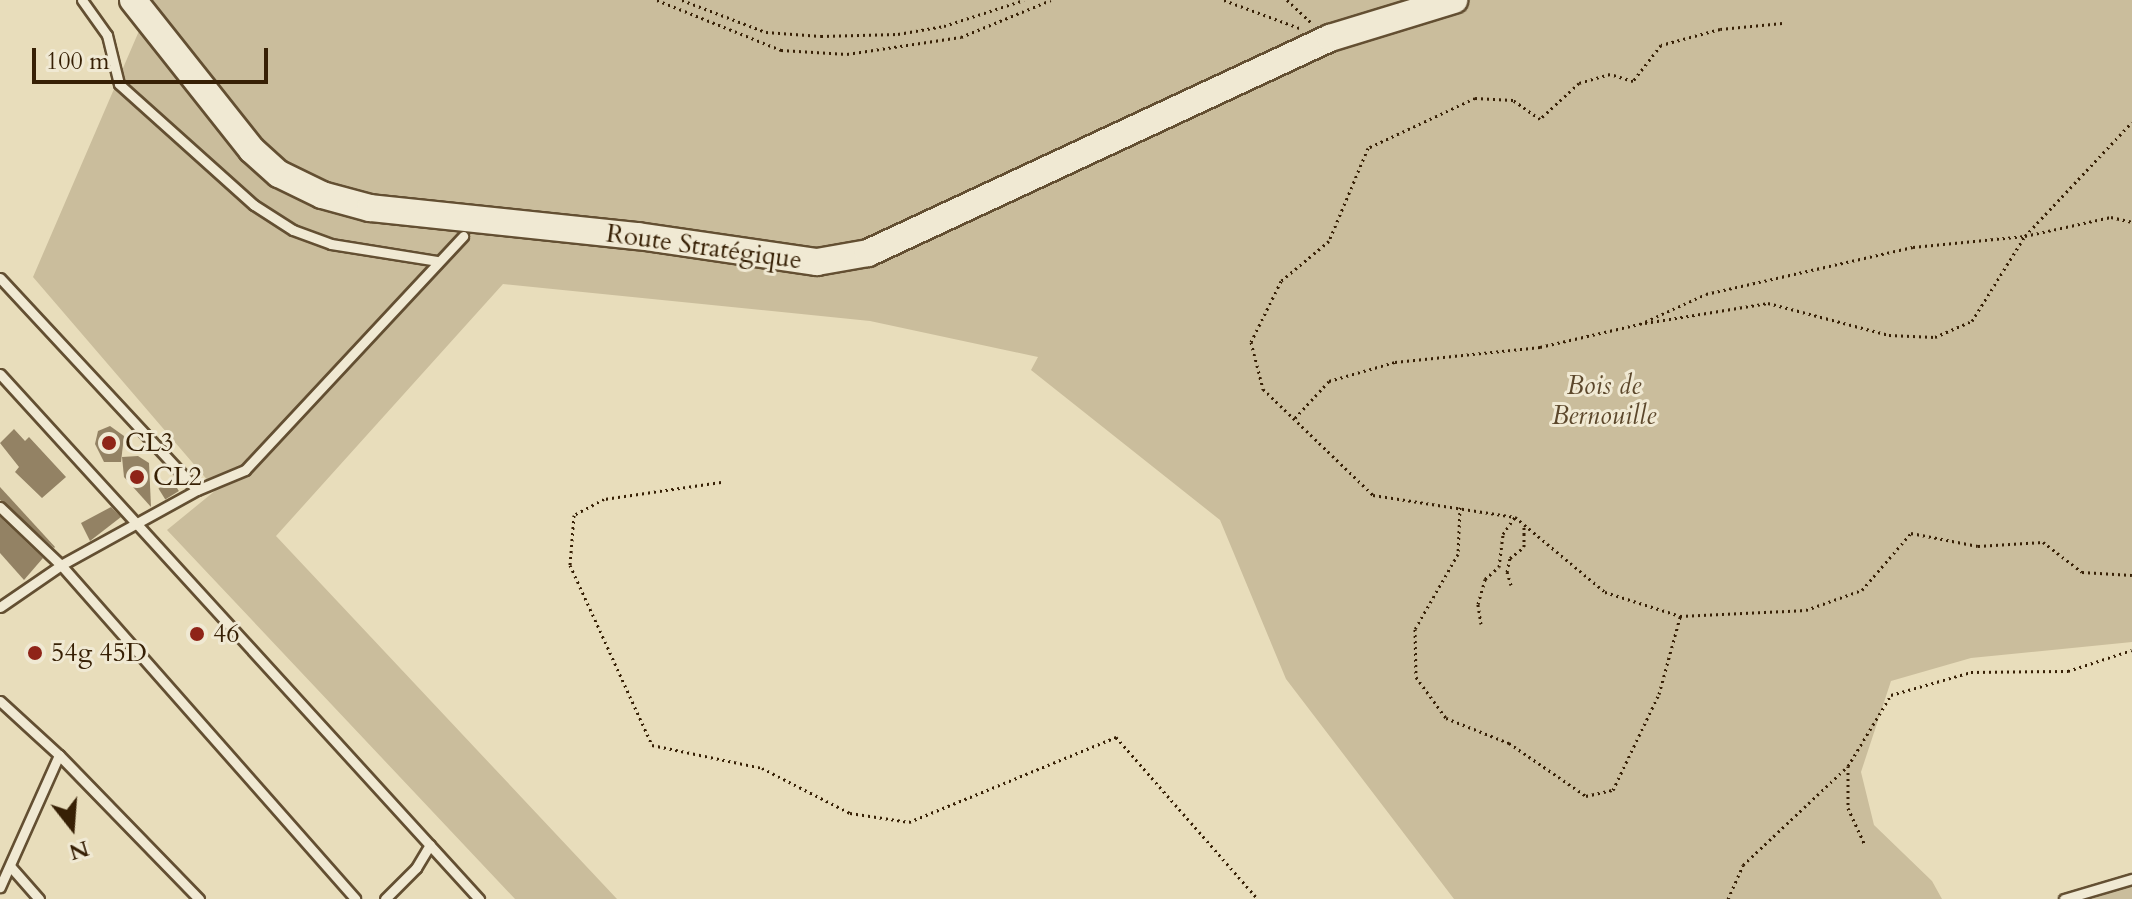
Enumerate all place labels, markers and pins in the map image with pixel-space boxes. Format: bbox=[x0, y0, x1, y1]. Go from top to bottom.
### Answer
place label: CL3 bbox=[125, 427, 174, 459]
marker: CL3 bbox=[100, 434, 118, 452]
place label: CL2 bbox=[153, 461, 202, 493]
marker: CL2 bbox=[128, 468, 146, 486]
place label: 46 bbox=[213, 618, 240, 650]
marker: 46 bbox=[188, 625, 206, 643]
place label: 54g 45D bbox=[51, 637, 147, 669]
marker: 54g 45D bbox=[26, 644, 44, 662]

